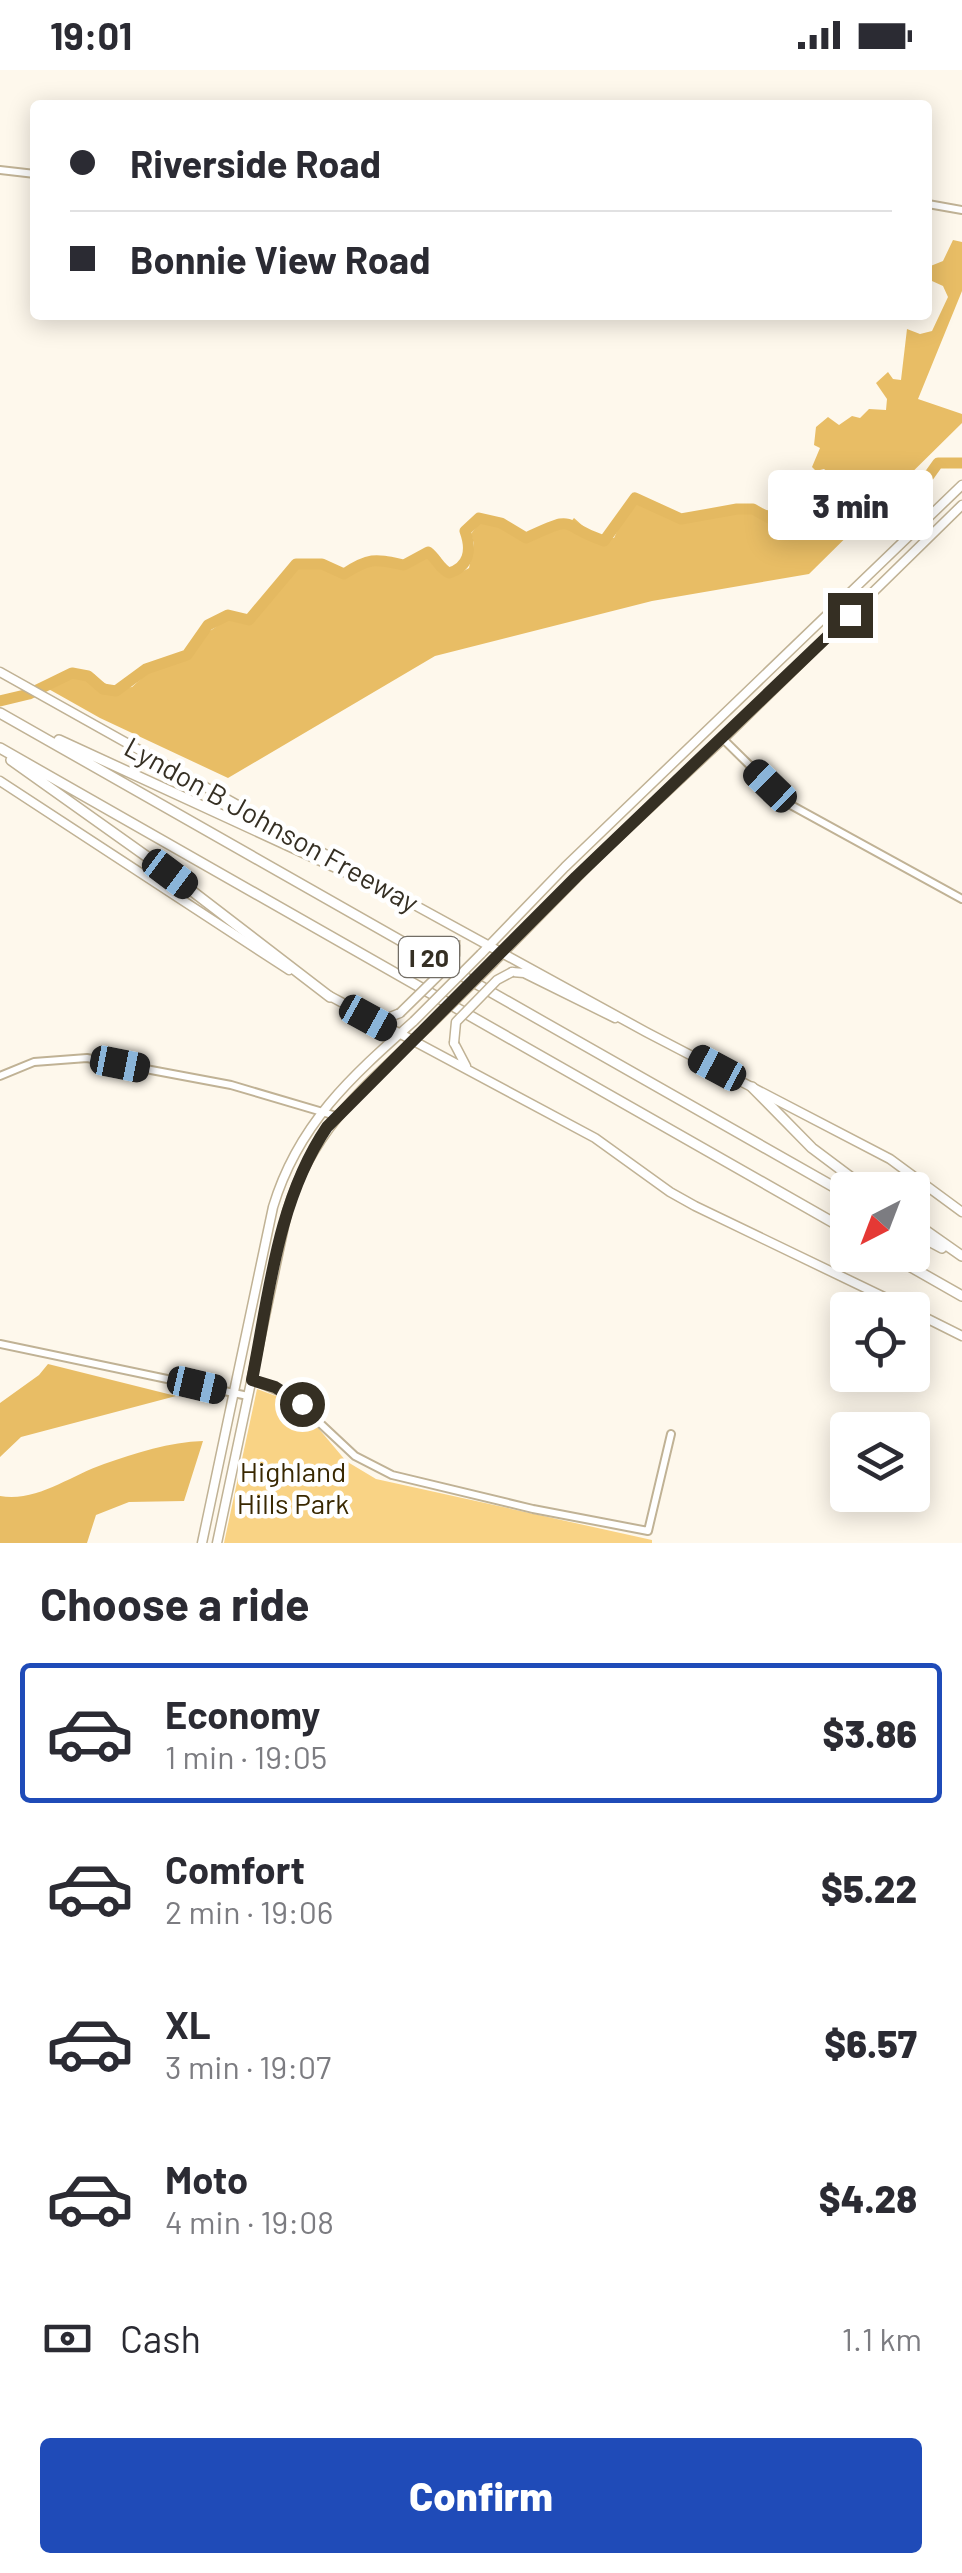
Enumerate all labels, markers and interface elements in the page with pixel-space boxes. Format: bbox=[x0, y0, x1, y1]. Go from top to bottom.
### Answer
text: 19:01 bbox=[50, 12, 132, 58]
text: Riverside Road bbox=[130, 140, 381, 186]
text: Bonnie View Road bbox=[130, 236, 431, 282]
callout: 3 min bbox=[768, 470, 932, 540]
text: 3 min bbox=[812, 486, 889, 524]
route end bbox=[828, 593, 873, 638]
street label: Lyndon B Johnson Freeway bbox=[119, 729, 425, 919]
car bbox=[738, 754, 802, 818]
car bbox=[137, 844, 203, 904]
road number: I 20 bbox=[399, 937, 459, 977]
car bbox=[334, 990, 402, 1046]
car bbox=[683, 1041, 751, 1095]
car bbox=[88, 1044, 152, 1084]
north arrow bbox=[830, 1172, 930, 1272]
map controls bbox=[830, 1172, 930, 1512]
button: locate bbox=[830, 1292, 930, 1392]
car bbox=[164, 1364, 230, 1406]
route start bbox=[280, 1382, 325, 1427]
button: layers bbox=[830, 1412, 930, 1512]
park label: Highland Hills Park bbox=[237, 1454, 349, 1520]
text: Choose a ride bbox=[40, 1576, 310, 1630]
icon: car bbox=[45, 1688, 135, 1778]
text: Economy bbox=[165, 1691, 320, 1737]
text: $3.86 bbox=[823, 1710, 917, 1756]
text: 1 min · 19:05 bbox=[165, 1737, 327, 1775]
icon: car bbox=[45, 1843, 135, 1933]
text: Comfort bbox=[165, 1846, 305, 1892]
text: $5.22 bbox=[821, 1865, 917, 1911]
text: 2 min · 19:06 bbox=[165, 1892, 333, 1930]
icon: car bbox=[45, 1998, 135, 2088]
text: XL bbox=[165, 2001, 211, 2047]
text: $6.57 bbox=[824, 2020, 917, 2066]
text: 3 min · 19:07 bbox=[165, 2047, 331, 2085]
icon: car bbox=[45, 2153, 135, 2243]
text: Moto bbox=[165, 2156, 248, 2202]
text: $4.28 bbox=[819, 2175, 917, 2221]
text: 4 min · 19:08 bbox=[165, 2202, 334, 2240]
icon: cash bbox=[40, 2311, 95, 2366]
text: Cash bbox=[120, 2315, 201, 2361]
text: 1.1 km bbox=[842, 2319, 922, 2357]
button: Confirm bbox=[40, 2438, 922, 2553]

